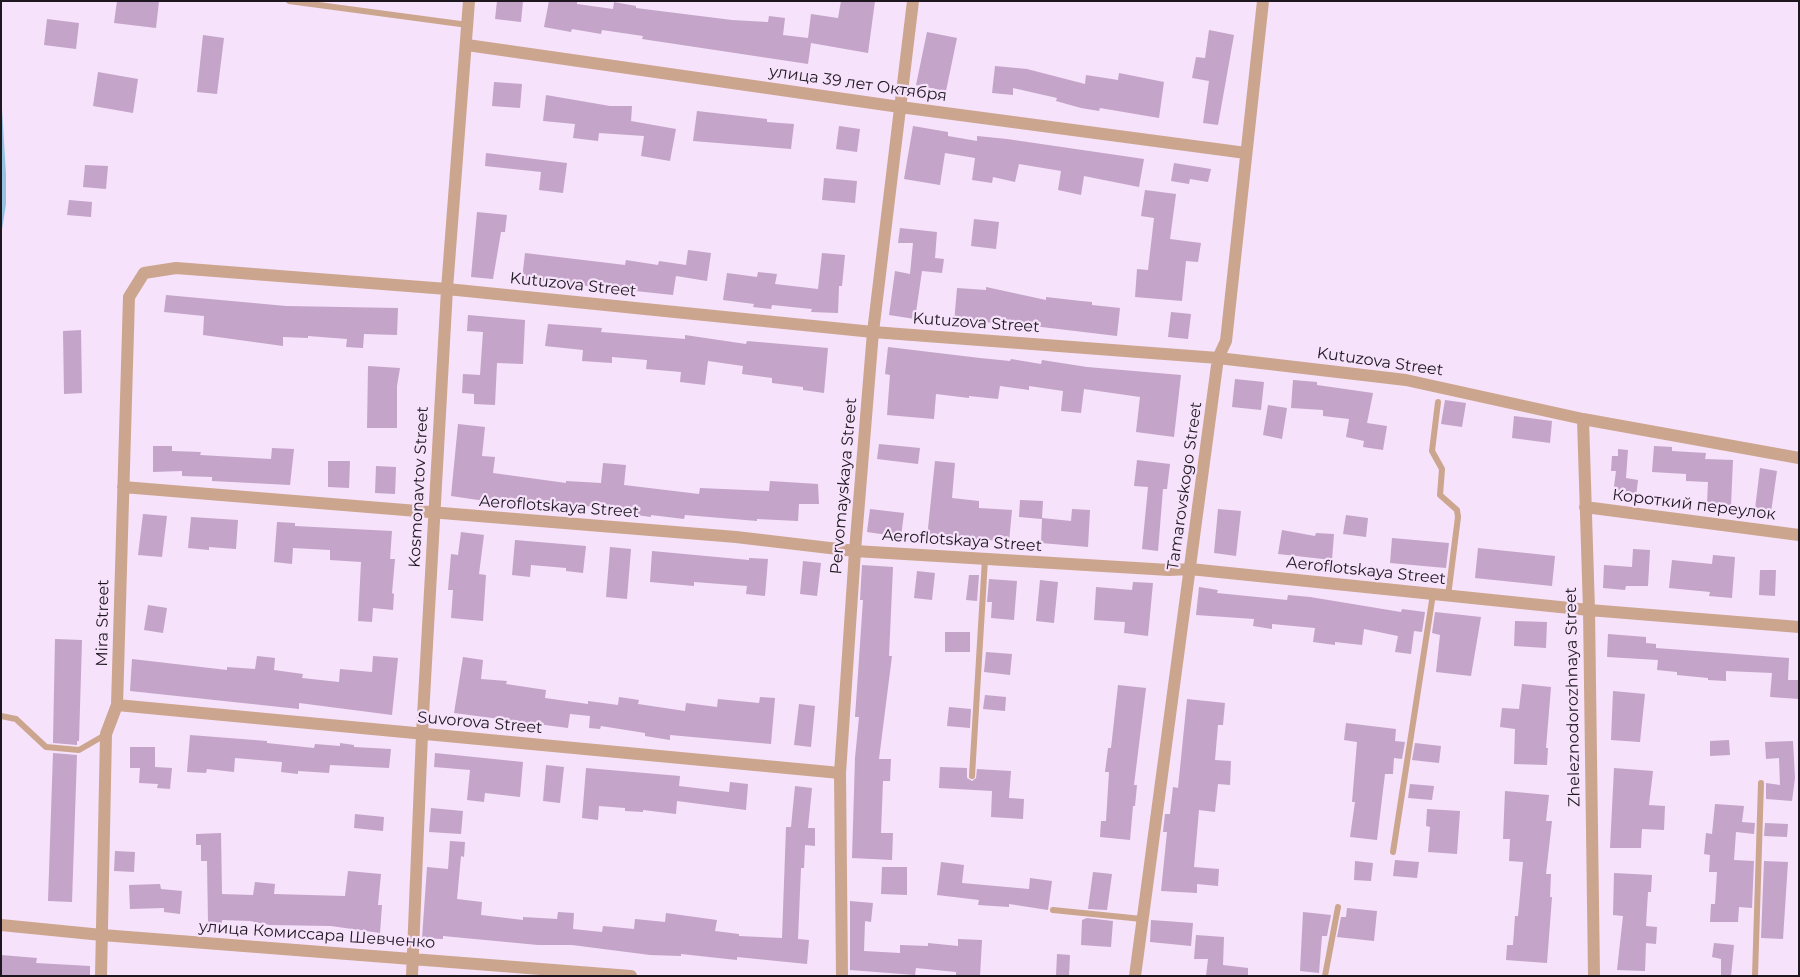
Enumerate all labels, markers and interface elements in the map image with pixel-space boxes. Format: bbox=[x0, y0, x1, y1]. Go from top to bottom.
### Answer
street label: улица 39 лет Октября bbox=[768, 62, 948, 106]
street label: Kutuzova Street bbox=[509, 269, 637, 301]
street label: Kutuzova Street bbox=[912, 309, 1040, 337]
street label: Kutuzova Street bbox=[1316, 344, 1444, 380]
street label: Pervomayskaya Street bbox=[827, 397, 861, 575]
street label: Tamarovskogo Street bbox=[1164, 401, 1206, 571]
street label: Kosmonavtov Street bbox=[405, 406, 433, 568]
street label: Короткий переулок bbox=[1611, 485, 1777, 525]
street label: Aeroflotskaya Street bbox=[478, 492, 640, 522]
street label: Aeroflotskaya Street bbox=[881, 526, 1043, 556]
street label: Aeroflotskaya Street bbox=[1285, 553, 1447, 589]
street label: Mira Street bbox=[93, 579, 113, 667]
street label: Zheleznodorozhnaya Street bbox=[1561, 587, 1585, 807]
street label: Suvorova Street bbox=[417, 708, 543, 738]
street label: улица Комиссара Шевченко bbox=[198, 917, 436, 953]

